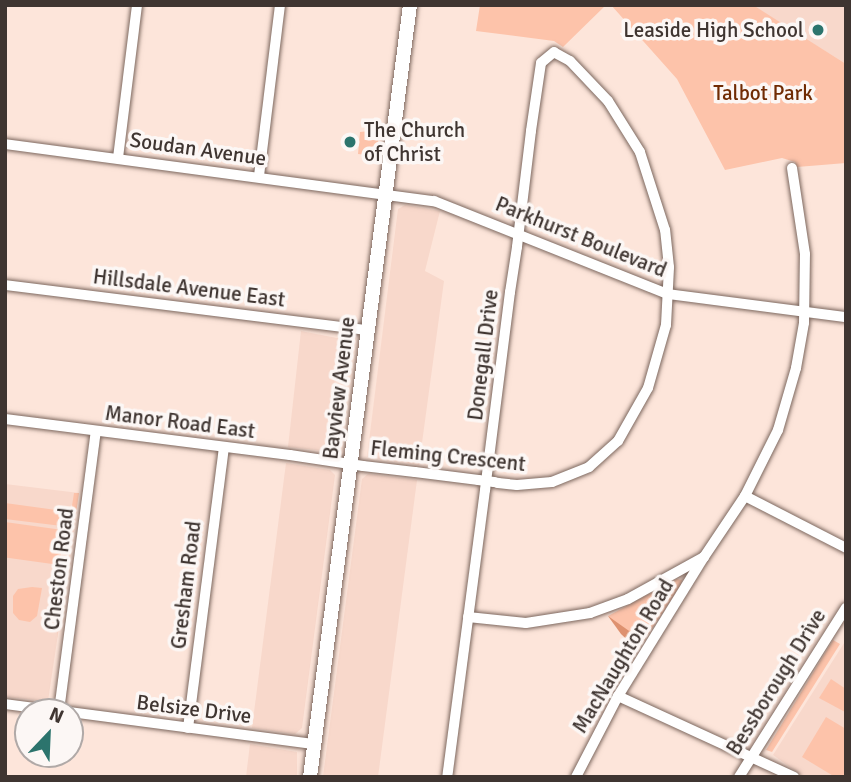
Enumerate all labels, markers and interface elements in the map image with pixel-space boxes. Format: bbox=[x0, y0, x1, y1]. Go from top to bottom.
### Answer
place label: Leaside High School bbox=[623, 17, 804, 43]
marker: Leaside High School bbox=[810, 22, 826, 38]
park label: Talbot Park bbox=[713, 80, 813, 106]
place label: The Church of Christ bbox=[364, 117, 465, 167]
street label: Soudan Avenue bbox=[128, 127, 268, 171]
marker: The Church of Christ bbox=[342, 134, 358, 150]
street label: Parkhurst Boulevard bbox=[492, 191, 670, 283]
street label: Hillsdale Avenue East bbox=[92, 264, 286, 312]
street label: Donegall Drive bbox=[462, 288, 504, 422]
street label: Bayview Avenue bbox=[318, 315, 360, 461]
street label: Manor Road East bbox=[104, 400, 256, 444]
street label: Fleming Crescent bbox=[369, 435, 527, 477]
street label: Cheston Road bbox=[39, 506, 79, 632]
street label: Gresham Road bbox=[166, 519, 206, 651]
street label: MacNaughton Road bbox=[567, 574, 679, 738]
street label: Bessborough Drive bbox=[721, 604, 831, 760]
street label: Belsize Drive bbox=[135, 689, 253, 729]
north arrow bbox=[14, 698, 84, 768]
text: N bbox=[46, 702, 67, 729]

